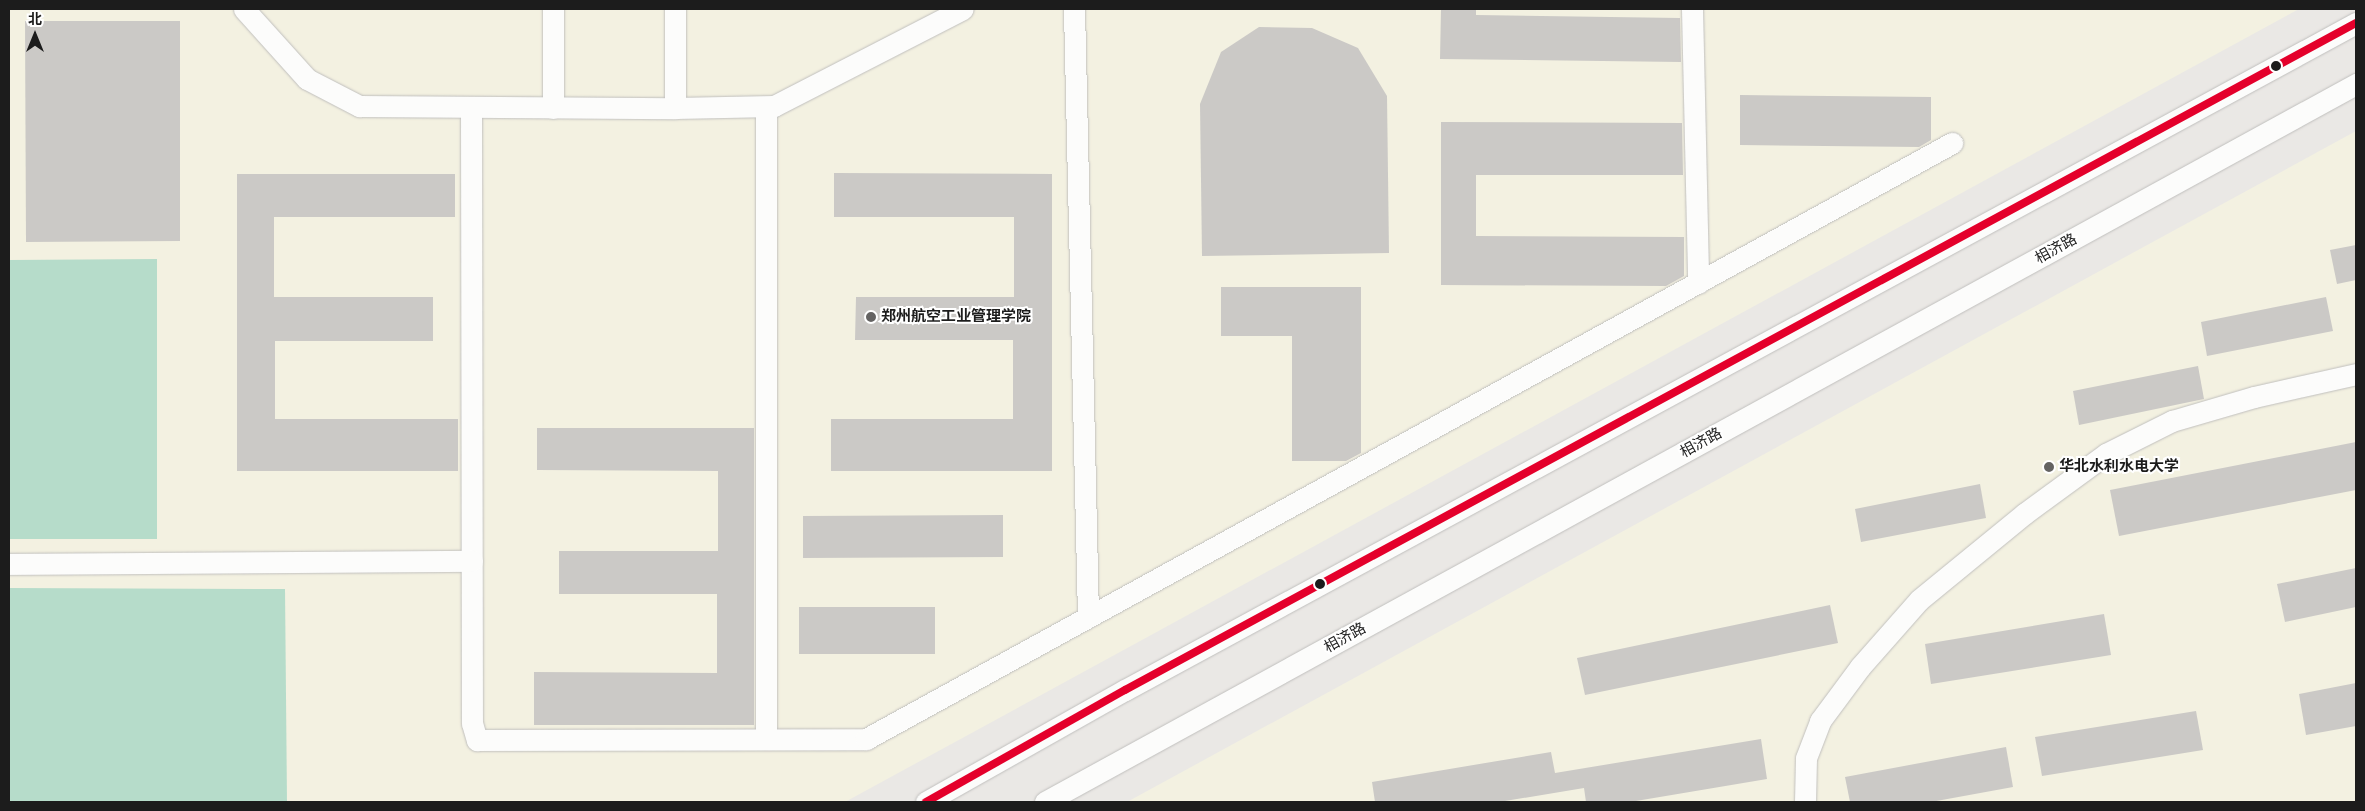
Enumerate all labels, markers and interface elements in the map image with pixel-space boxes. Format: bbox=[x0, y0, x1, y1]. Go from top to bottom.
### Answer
north arrow bbox=[10, 10, 60, 60]
text: 北 bbox=[28, 11, 42, 28]
unlabelled marker bbox=[2271, 61, 2281, 71]
street label: 相济路 bbox=[2032, 230, 2080, 268]
place label: 郑州航空工业管理学院 bbox=[881, 308, 1031, 326]
marker: 郑州航空工业管理学院 bbox=[865, 311, 877, 323]
street label: 相济路 bbox=[1677, 424, 1725, 462]
place label: 华北水利水电大学 bbox=[2059, 458, 2179, 476]
marker: 华北水利水电大学 bbox=[2043, 461, 2055, 473]
unlabelled marker bbox=[1315, 579, 1325, 589]
street label: 相济路 bbox=[1321, 619, 1369, 657]

